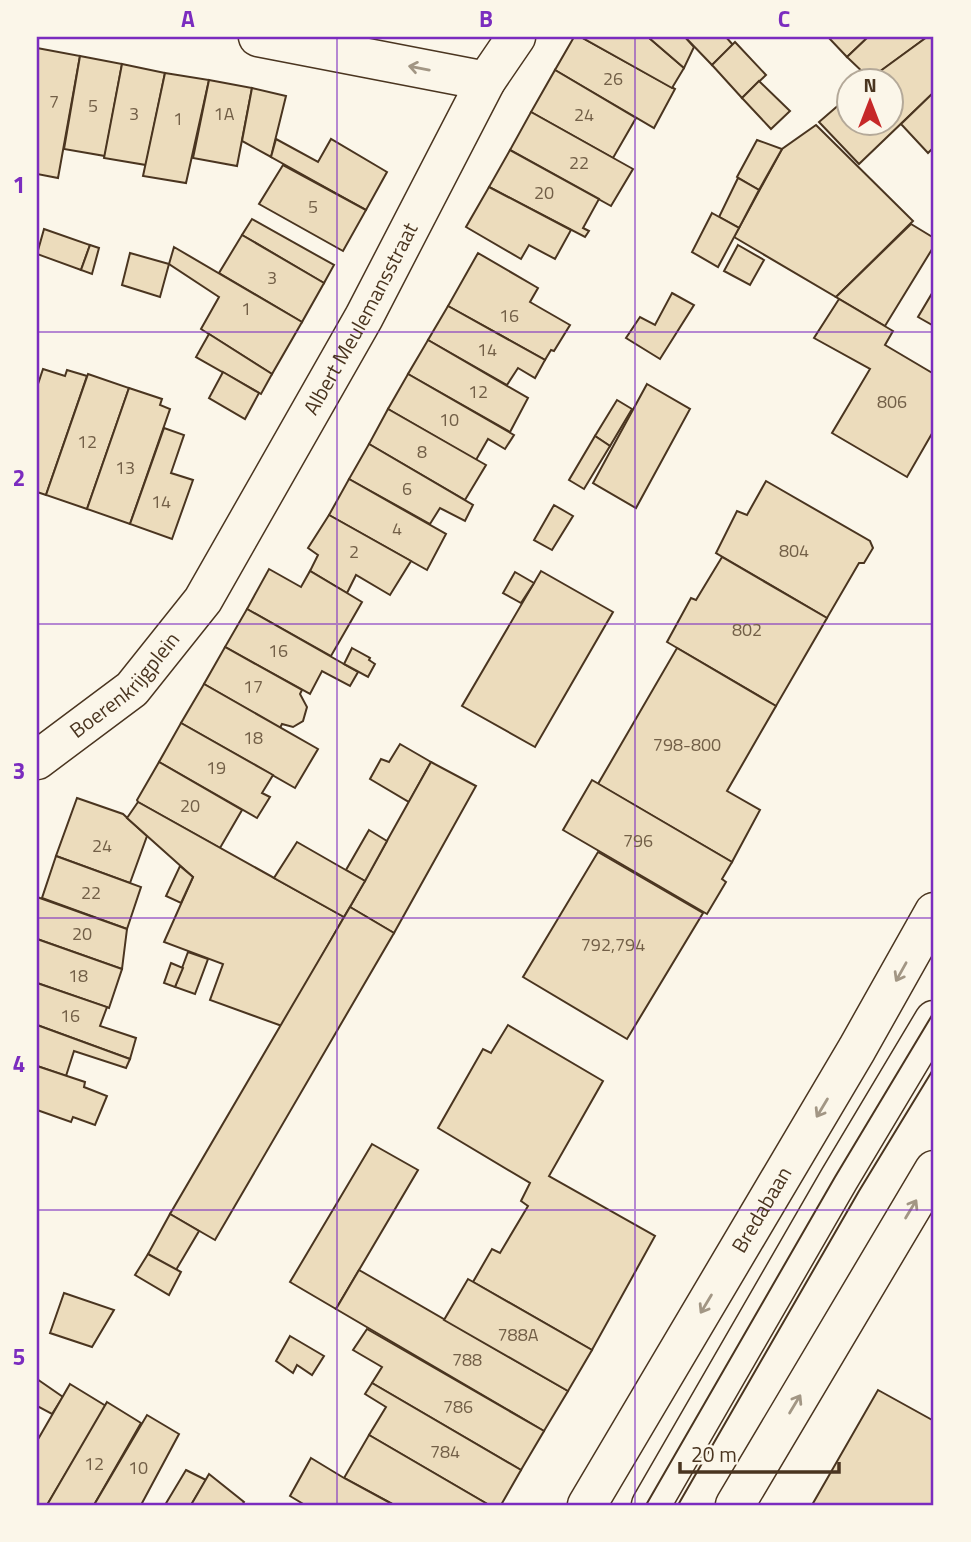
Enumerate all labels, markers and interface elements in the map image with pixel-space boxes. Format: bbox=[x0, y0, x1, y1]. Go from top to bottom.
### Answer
text: A bbox=[181, 1, 195, 36]
text: B bbox=[479, 1, 493, 36]
text: C bbox=[778, 1, 790, 36]
one-way arrow bbox=[408, 61, 431, 74]
house number: 26 bbox=[603, 65, 623, 92]
north arrow bbox=[834, 66, 904, 136]
text: N bbox=[863, 70, 877, 99]
house number: 7 bbox=[49, 88, 59, 115]
house number: 5 bbox=[88, 92, 98, 119]
house number: 3 bbox=[129, 100, 139, 127]
house number: 1A bbox=[214, 100, 235, 127]
house number: 24 bbox=[574, 101, 594, 128]
house number: 1 bbox=[173, 105, 183, 132]
house number: 22 bbox=[569, 149, 589, 176]
text: 1 bbox=[13, 167, 25, 202]
house number: 20 bbox=[534, 179, 554, 206]
house number: 5 bbox=[308, 193, 318, 220]
street label: Albert Meulemansstraat bbox=[295, 216, 426, 421]
house number: 3 bbox=[267, 264, 277, 291]
house number: 1 bbox=[241, 295, 251, 322]
house number: 16 bbox=[499, 302, 519, 329]
house number: 14 bbox=[477, 336, 497, 363]
house number: 12 bbox=[468, 378, 488, 405]
house number: 806 bbox=[877, 388, 907, 415]
house number: 10 bbox=[439, 406, 459, 433]
house number: 12 bbox=[77, 428, 97, 455]
house number: 8 bbox=[417, 438, 427, 465]
house number: 13 bbox=[115, 454, 135, 481]
text: 2 bbox=[13, 460, 25, 495]
house number: 6 bbox=[402, 475, 412, 502]
house number: 14 bbox=[151, 488, 171, 515]
house number: 4 bbox=[392, 515, 402, 542]
house number: 804 bbox=[779, 537, 809, 564]
house number: 2 bbox=[349, 538, 359, 565]
house number: 802 bbox=[732, 616, 762, 643]
street label: Boerenkrijgplein bbox=[62, 624, 187, 745]
house number: 16 bbox=[268, 637, 288, 664]
house number: 17 bbox=[243, 673, 263, 700]
house number: 18 bbox=[243, 724, 263, 751]
house number: 798-800 bbox=[653, 731, 721, 758]
text: 3 bbox=[13, 753, 25, 788]
house number: 19 bbox=[206, 754, 226, 781]
house number: 20 bbox=[180, 792, 200, 819]
house number: 796 bbox=[623, 827, 653, 854]
house number: 24 bbox=[92, 832, 112, 859]
house number: 22 bbox=[81, 879, 101, 906]
house number: 20 bbox=[72, 920, 92, 947]
house number: 792,794 bbox=[581, 931, 645, 958]
one-way arrow bbox=[894, 961, 908, 981]
house number: 18 bbox=[68, 962, 88, 989]
house number: 16 bbox=[60, 1002, 80, 1029]
text: 4 bbox=[13, 1046, 25, 1081]
one-way arrow bbox=[815, 1098, 829, 1118]
street label: Bredabaan bbox=[723, 1160, 799, 1259]
one-way arrow bbox=[904, 1199, 918, 1219]
one-way arrow bbox=[699, 1293, 713, 1313]
house number: 788A bbox=[498, 1321, 539, 1348]
text: 5 bbox=[13, 1339, 25, 1374]
house number: 788 bbox=[452, 1346, 482, 1373]
house number: 786 bbox=[443, 1393, 473, 1420]
one-way arrow bbox=[788, 1395, 802, 1415]
scale bar bbox=[680, 1430, 840, 1474]
house number: 784 bbox=[430, 1438, 460, 1465]
text: 20 m bbox=[691, 1438, 737, 1470]
house number: 12 bbox=[84, 1450, 104, 1477]
house number: 10 bbox=[128, 1454, 148, 1481]

